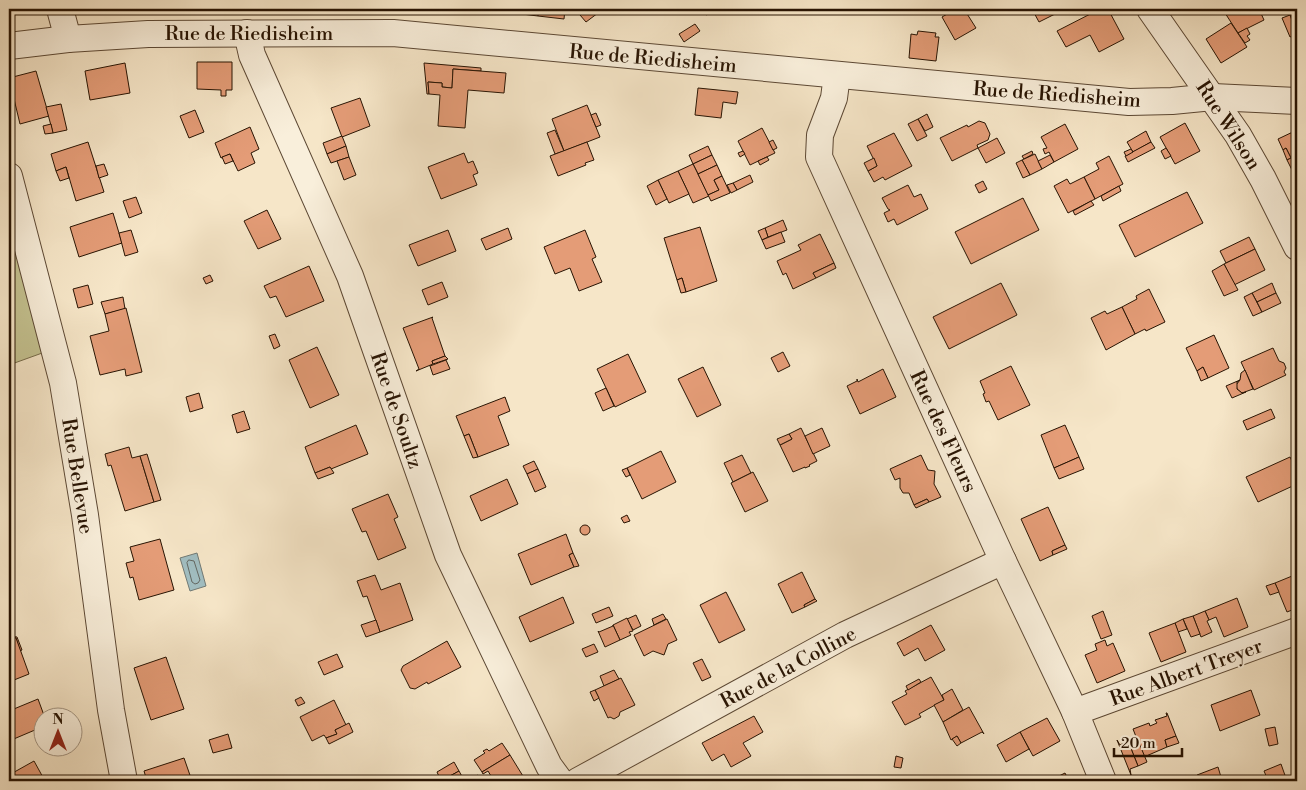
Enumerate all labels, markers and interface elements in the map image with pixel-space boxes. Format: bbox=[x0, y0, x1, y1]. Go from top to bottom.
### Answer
street label: Rue de Riedisheim bbox=[165, 22, 334, 47]
street label: Rue de Riedisheim bbox=[568, 40, 738, 79]
street label: Rue de Riedisheim bbox=[972, 77, 1142, 114]
street label: Rue Wilson bbox=[1190, 77, 1266, 175]
street label: Rue de Soultz bbox=[364, 349, 427, 472]
street label: Rue des Fleurs bbox=[903, 367, 982, 497]
street label: Rue Bellevue bbox=[55, 417, 98, 536]
street label: Rue de la Colline bbox=[716, 622, 861, 715]
street label: Rue Albert Treyer bbox=[1107, 634, 1267, 713]
north arrow bbox=[32, 708, 82, 758]
text: N bbox=[52, 711, 64, 729]
scale bar bbox=[1114, 725, 1181, 757]
text: 20 m bbox=[1121, 734, 1156, 753]

